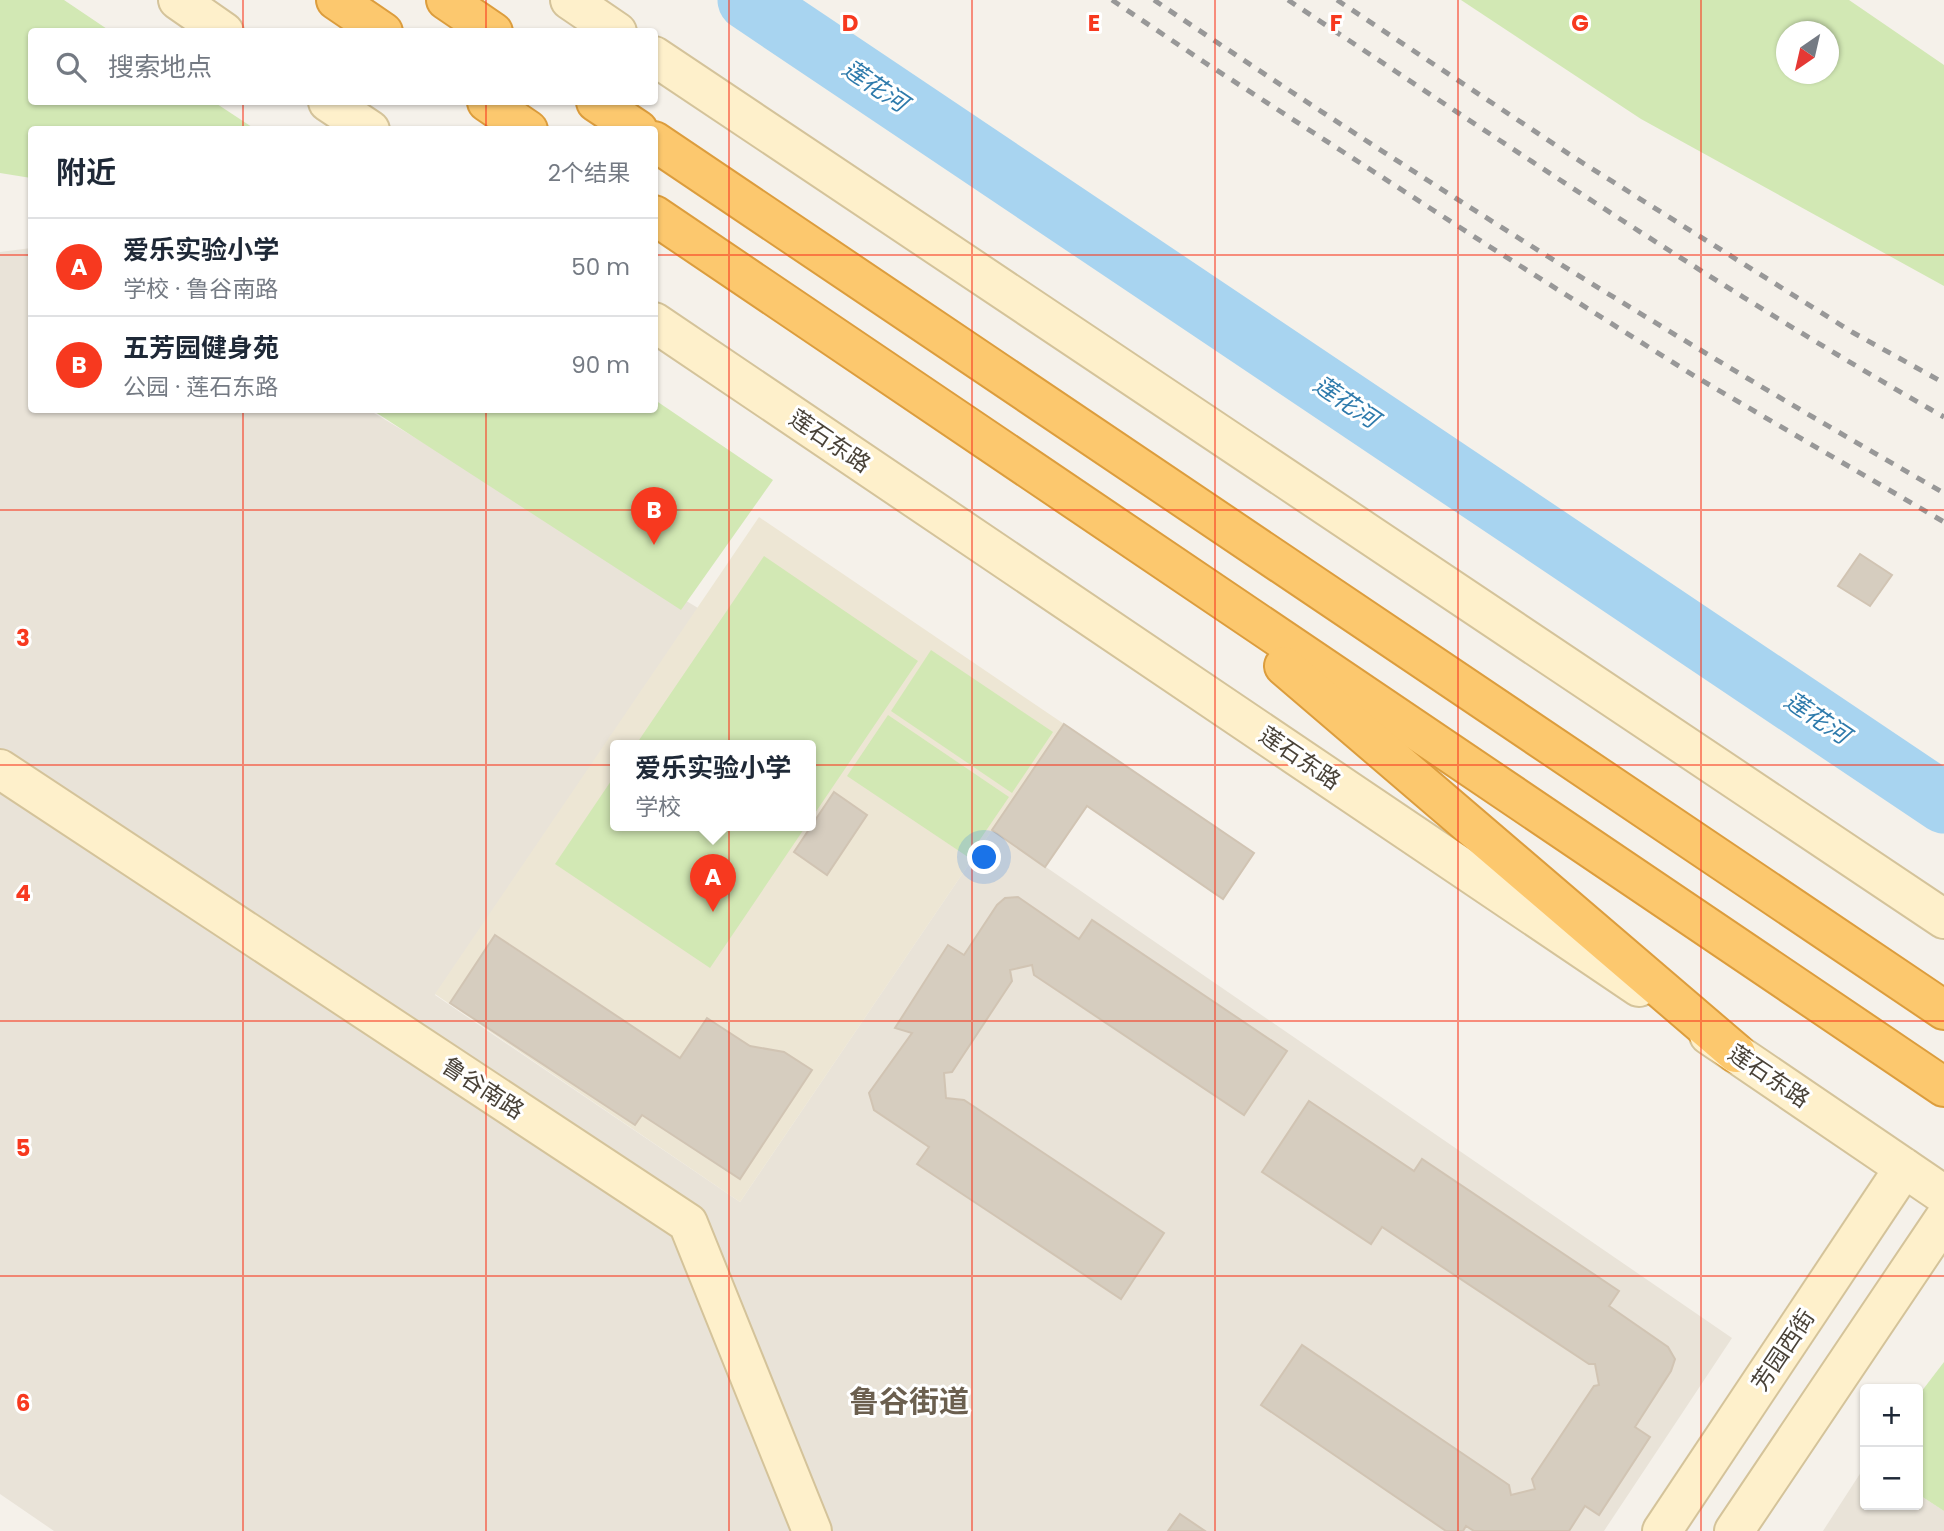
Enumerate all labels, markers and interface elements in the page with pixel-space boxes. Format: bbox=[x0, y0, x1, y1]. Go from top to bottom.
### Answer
text: D bbox=[842, 7, 858, 39]
text: E bbox=[1088, 7, 1100, 39]
text: F bbox=[1330, 7, 1342, 39]
text: G bbox=[1571, 7, 1589, 39]
north arrow bbox=[1776, 21, 1839, 84]
search box bbox=[28, 28, 658, 105]
icon: search bbox=[52, 48, 90, 86]
text: 搜索地点 bbox=[108, 49, 212, 85]
water label: 莲花河 bbox=[836, 52, 918, 122]
text: 附近 bbox=[56, 151, 116, 194]
text: 2个结果 bbox=[548, 157, 630, 189]
text: 爱乐实验小学 bbox=[123, 232, 279, 268]
text: A bbox=[71, 251, 87, 283]
text: 50 m bbox=[571, 251, 630, 283]
text: 学校 · 鲁谷南路 bbox=[123, 273, 278, 305]
text: 五芳园健身苑 bbox=[123, 330, 279, 366]
text: B bbox=[71, 349, 87, 381]
text: 90 m bbox=[571, 349, 630, 381]
water label: 莲花河 bbox=[1307, 368, 1389, 438]
text: 公园 · 莲石东路 bbox=[123, 371, 278, 403]
street label: 莲石东路 bbox=[783, 402, 877, 480]
pin: B bbox=[631, 487, 677, 545]
text: 3 bbox=[16, 622, 30, 654]
water label: 莲花河 bbox=[1778, 684, 1860, 754]
street label: 莲石东路 bbox=[1253, 719, 1347, 797]
popup bbox=[610, 740, 816, 831]
text: 爱乐实验小学 bbox=[635, 750, 791, 786]
text: 学校 bbox=[635, 791, 681, 823]
your location bbox=[967, 840, 1001, 874]
pin: A bbox=[690, 854, 736, 912]
text: 4 bbox=[15, 877, 31, 909]
street label: 莲石东路 bbox=[1722, 1037, 1816, 1115]
street label: 鲁谷南路 bbox=[436, 1050, 530, 1126]
text: 5 bbox=[16, 1132, 30, 1164]
street label: 芳园西街 bbox=[1744, 1303, 1822, 1397]
district label: 鲁谷街道 bbox=[849, 1380, 969, 1423]
map controls bbox=[1860, 1384, 1923, 1510]
button: + bbox=[1860, 1384, 1923, 1447]
text: 6 bbox=[16, 1387, 30, 1419]
button: − bbox=[1860, 1447, 1923, 1510]

